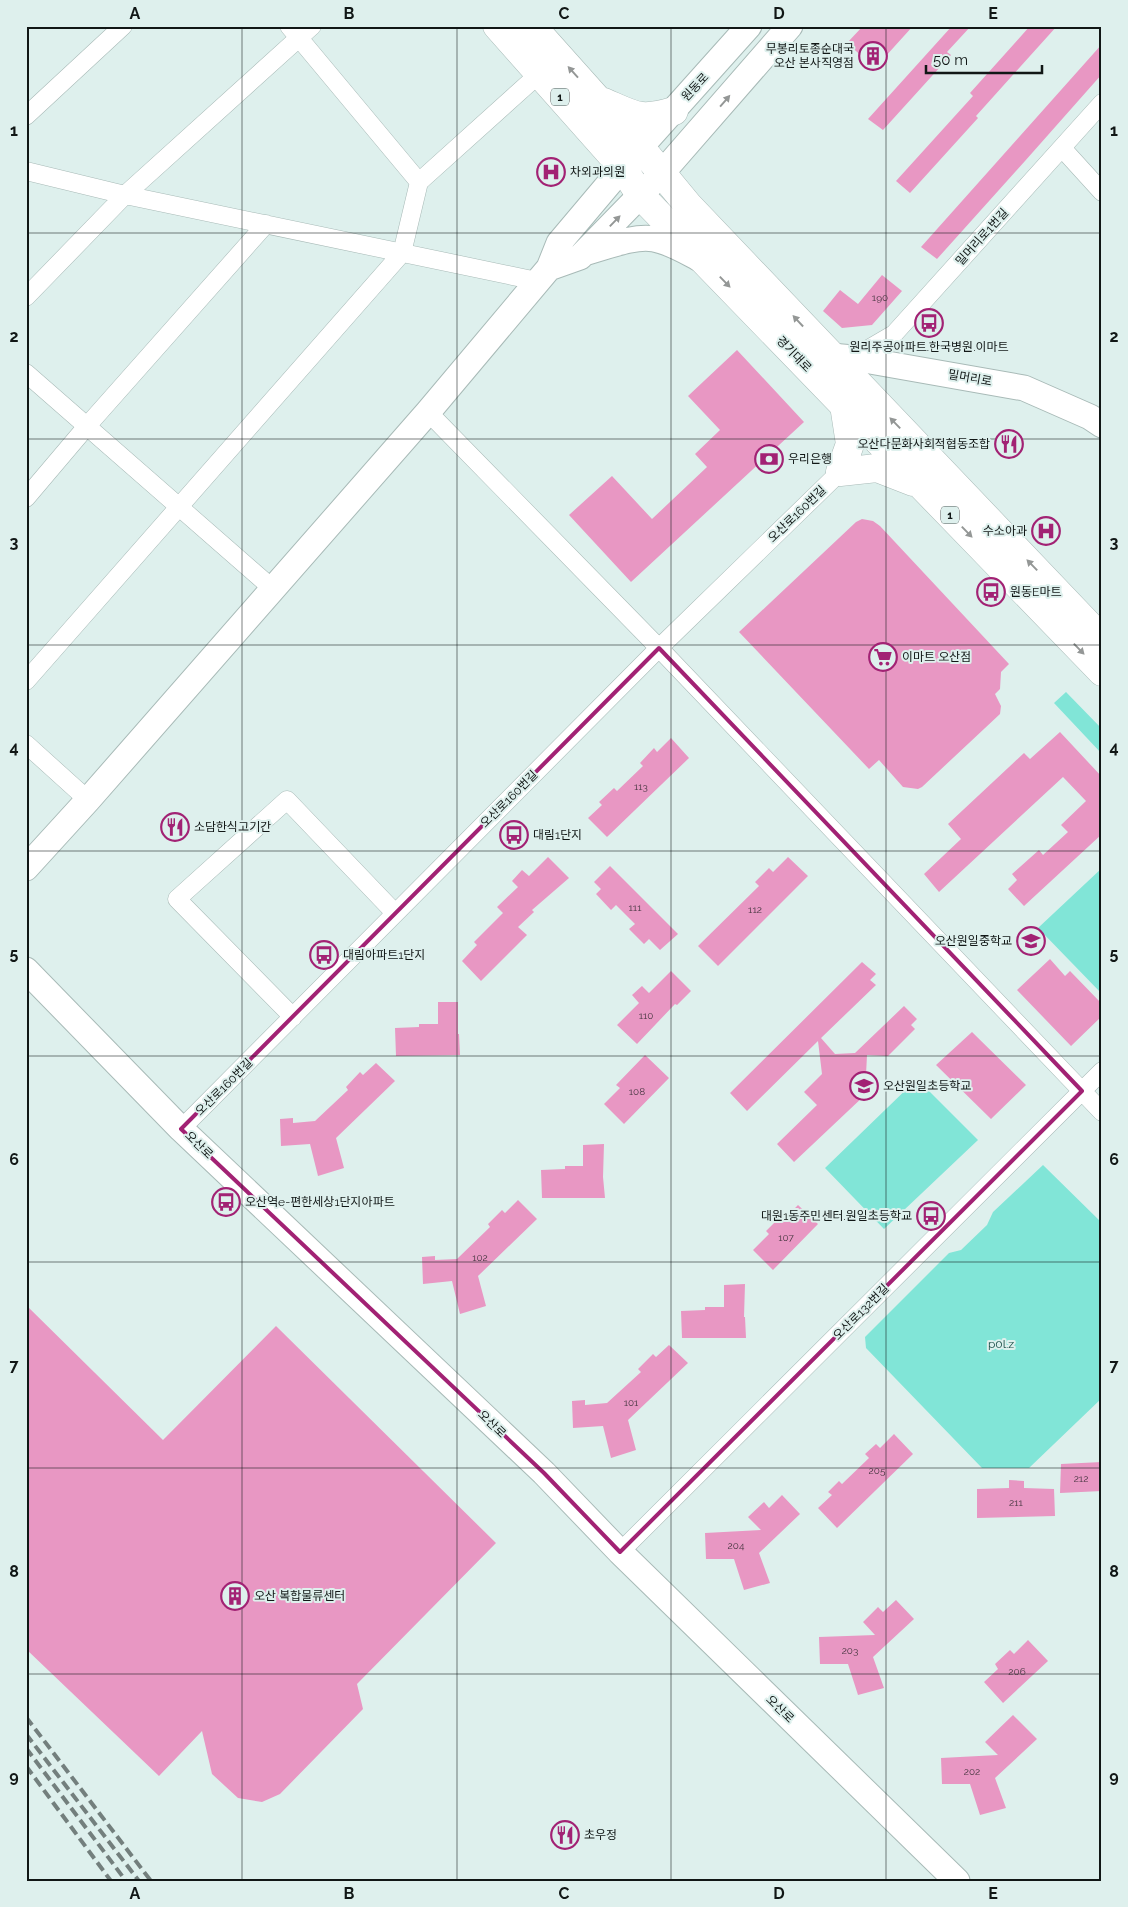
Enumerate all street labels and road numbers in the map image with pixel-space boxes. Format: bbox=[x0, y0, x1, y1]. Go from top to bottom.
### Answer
street label: 원동로 bbox=[679, 70, 711, 104]
road number: 1 bbox=[551, 88, 569, 105]
street label: 밀머리로1번길 bbox=[953, 206, 1011, 268]
street label: 경기대로 bbox=[774, 333, 814, 375]
street label: 밀머리로 bbox=[947, 367, 993, 389]
street label: 오산로160번길 bbox=[765, 483, 829, 545]
road number: 1 bbox=[941, 506, 959, 524]
street label: 오산로160번길 bbox=[478, 768, 540, 830]
street label: 오산로160번길 bbox=[193, 1056, 255, 1118]
street label: 오산로 bbox=[182, 1128, 216, 1162]
street label: 오산로132번길 bbox=[830, 1281, 892, 1343]
street label: 오산로 bbox=[475, 1407, 509, 1441]
street label: 오산로 bbox=[763, 1692, 797, 1726]

